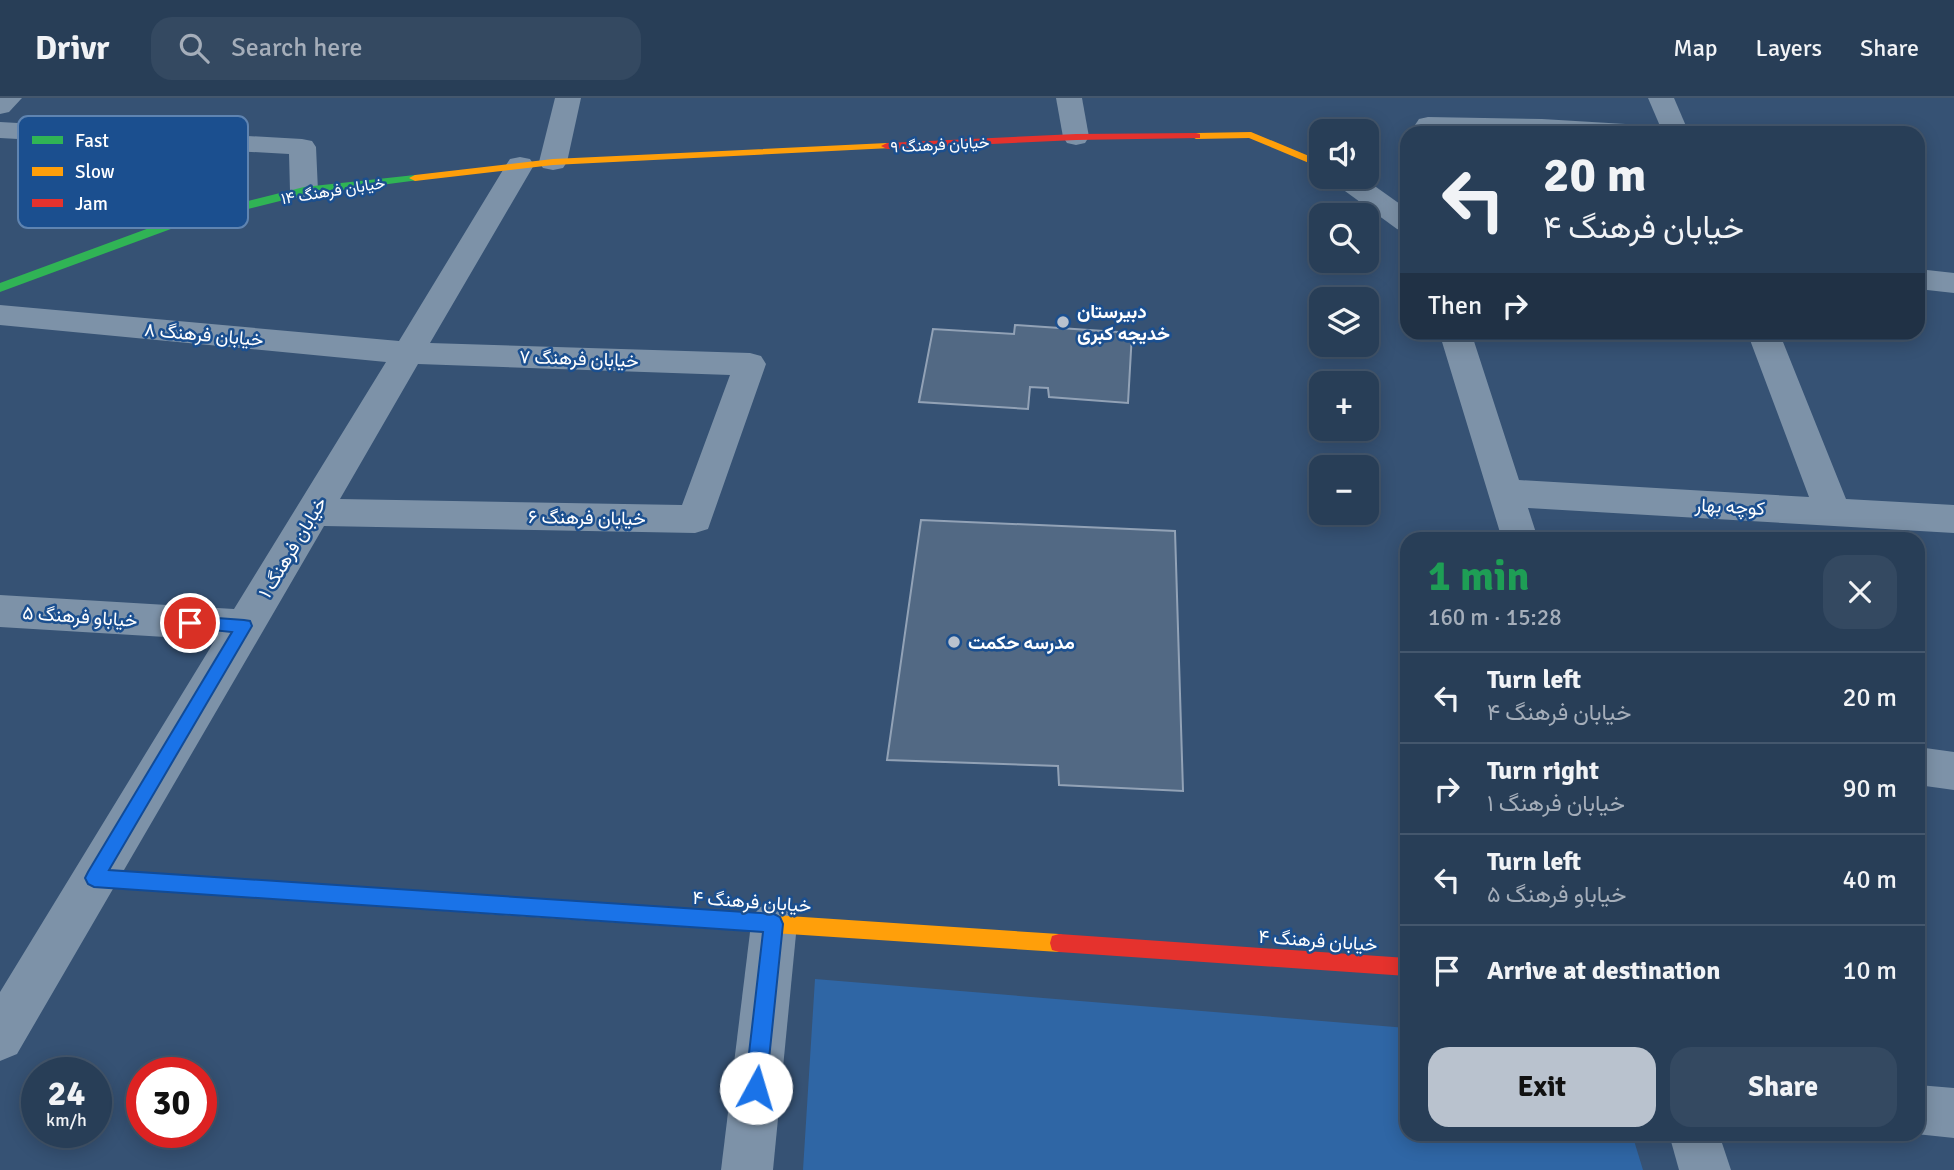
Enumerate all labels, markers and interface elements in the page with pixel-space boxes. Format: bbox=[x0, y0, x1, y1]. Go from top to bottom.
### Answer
search box bbox=[151, 17, 641, 80]
text: Drivr bbox=[35, 28, 109, 69]
icon: search bbox=[175, 29, 213, 67]
text: Search here bbox=[231, 32, 362, 64]
text: Map bbox=[1673, 33, 1718, 63]
text: Layers bbox=[1756, 33, 1822, 63]
text: Share bbox=[1860, 33, 1919, 63]
legend bbox=[18, 116, 248, 228]
map controls bbox=[1309, 119, 1379, 525]
button: sound bbox=[1309, 119, 1379, 189]
text: Fast bbox=[75, 129, 109, 153]
street label: خیابان فرهنگ ۹ bbox=[890, 132, 990, 158]
text: 20 m bbox=[1543, 145, 1646, 205]
icon: left bbox=[1428, 154, 1519, 245]
text: Slow bbox=[75, 160, 115, 184]
street label: خیابان فرهنگ ۱۴ bbox=[280, 173, 387, 209]
text: Jam bbox=[75, 192, 108, 216]
button: search bbox=[1309, 203, 1379, 273]
text: خیابان فرهنگ ۴ bbox=[1543, 208, 1744, 247]
button: layers bbox=[1309, 287, 1379, 357]
icon: right bbox=[1496, 287, 1534, 325]
text: Then bbox=[1428, 290, 1482, 322]
place label: دبیرستان خدیجه کبری bbox=[1077, 300, 1170, 346]
marker: دبیرستان خدیجه کبری bbox=[1055, 314, 1071, 330]
street label: خیابان فرهنگ ۸ bbox=[143, 318, 265, 352]
street label: خیابان فرهنگ ۷ bbox=[519, 345, 639, 373]
button: + bbox=[1309, 371, 1379, 441]
button: − bbox=[1309, 455, 1379, 525]
street label: خیابان فرهنگ ۱ bbox=[253, 493, 332, 603]
street label: کوچه بهار bbox=[1693, 493, 1766, 522]
street label: خیابان فرهنگ ۶ bbox=[528, 505, 646, 531]
text: 1 min bbox=[1428, 551, 1529, 602]
button: close bbox=[1823, 555, 1897, 629]
pin bbox=[160, 593, 220, 653]
street label: خیاباو فرهنگ ۵ bbox=[22, 601, 138, 633]
text: 160 m · 15:28 bbox=[1428, 603, 1562, 632]
icon: arrive bbox=[171, 604, 209, 642]
place label: مدرسه حکمت bbox=[968, 631, 1075, 655]
marker: مدرسه حکمت bbox=[946, 634, 962, 650]
text: Turn left bbox=[1487, 664, 1581, 696]
icon: left bbox=[1428, 679, 1466, 717]
text: 20 m bbox=[1842, 682, 1897, 714]
text: خیابان فرهنگ ۴ bbox=[1487, 698, 1631, 727]
text: Turn right bbox=[1487, 755, 1599, 787]
icon: right bbox=[1428, 770, 1466, 808]
text: 90 m bbox=[1842, 773, 1897, 805]
text: خیابان فرهنگ ۱ bbox=[1487, 789, 1625, 818]
text: Turn left bbox=[1487, 846, 1581, 878]
icon: left bbox=[1428, 861, 1466, 899]
text: 40 m bbox=[1842, 864, 1897, 896]
text: خیاباو فرهنگ ۵ bbox=[1487, 880, 1626, 909]
street label: خیابان فرهنگ ۴ bbox=[692, 886, 812, 918]
street label: خیابان فرهنگ ۴ bbox=[1258, 925, 1378, 957]
icon: arrive bbox=[1428, 952, 1466, 990]
text: Arrive at destination bbox=[1487, 955, 1720, 987]
text: 10 m bbox=[1842, 955, 1897, 987]
button: Exit bbox=[1428, 1047, 1656, 1127]
button: Share bbox=[1670, 1047, 1897, 1127]
position arrow bbox=[719, 1051, 793, 1125]
speed limit sign: 30 bbox=[126, 1057, 217, 1148]
text: 24 bbox=[48, 1072, 85, 1115]
text: km/h bbox=[46, 1109, 87, 1131]

